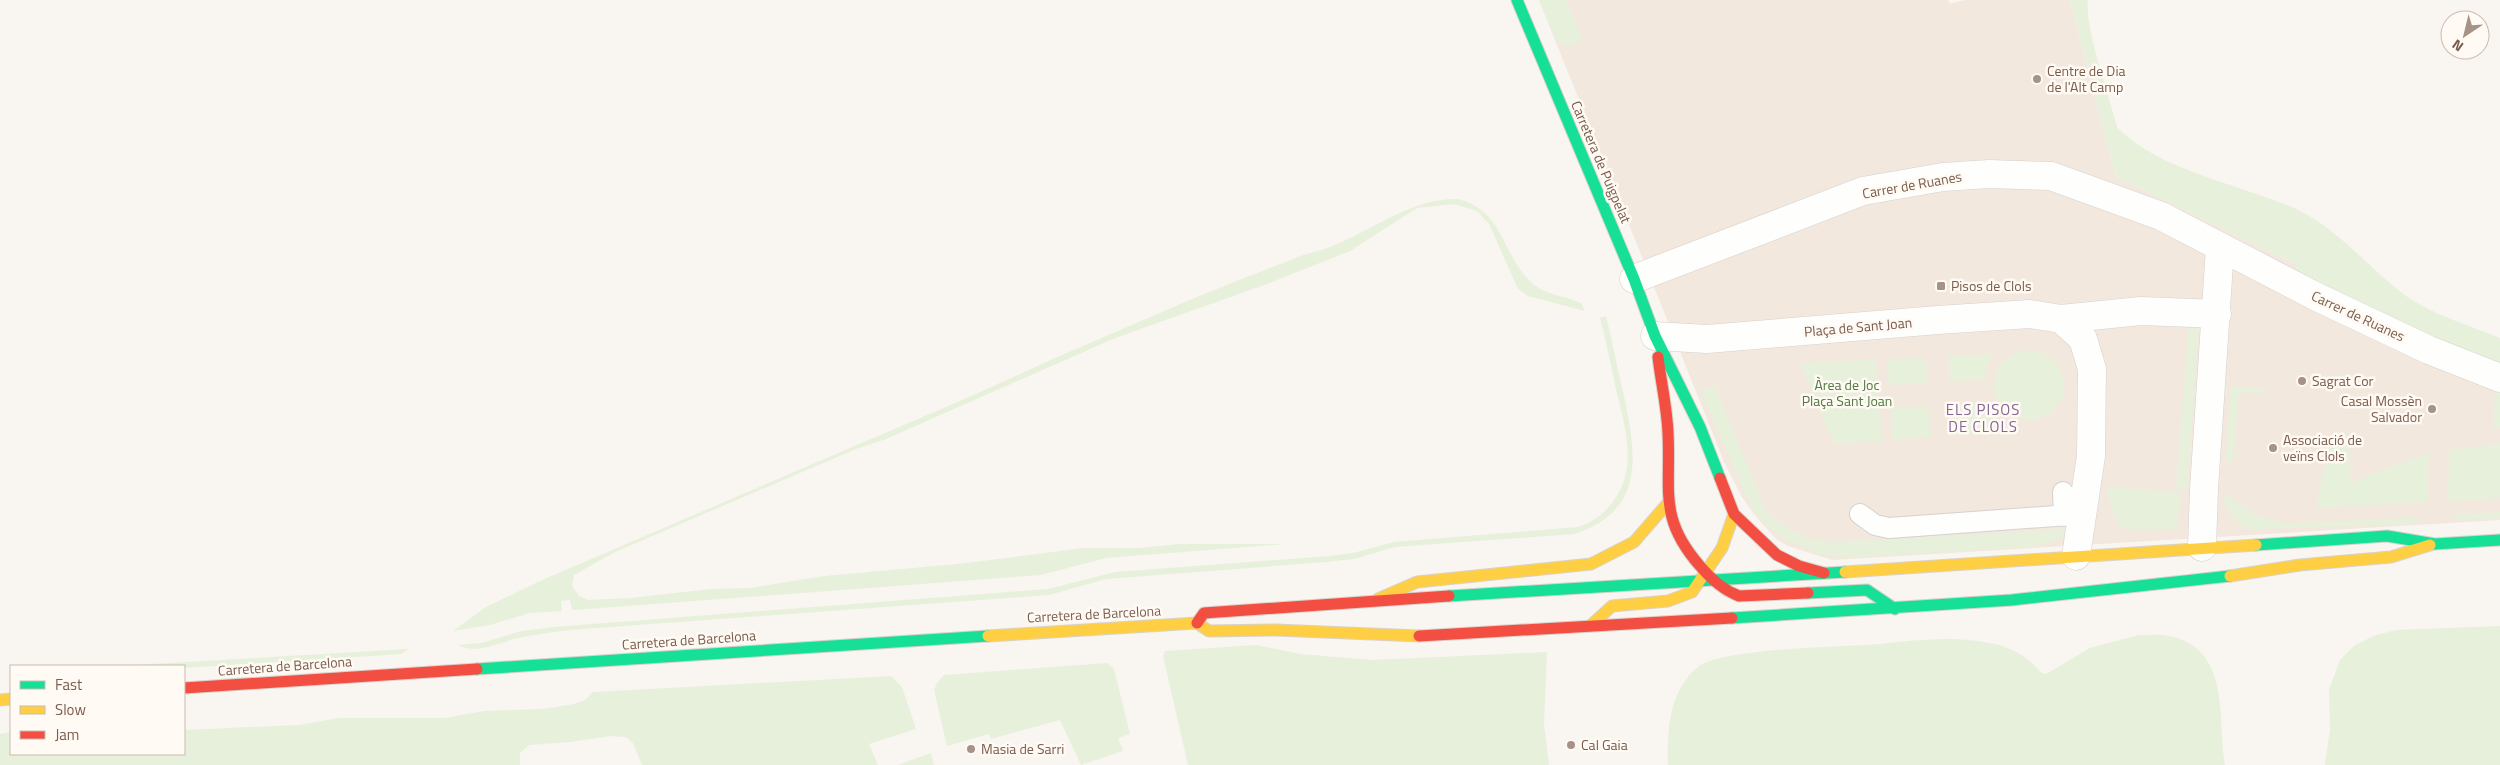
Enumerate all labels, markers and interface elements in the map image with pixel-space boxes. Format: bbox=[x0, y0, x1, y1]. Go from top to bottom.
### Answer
north arrow bbox=[2440, 10, 2490, 60]
text: N bbox=[2447, 35, 2467, 57]
place label: Centre de Dia de l'Alt Camp bbox=[2047, 60, 2125, 97]
marker: Centre de Dia de l'Alt Camp bbox=[2031, 73, 2043, 85]
street label: Carretera de Puigpelat bbox=[1566, 97, 1637, 226]
street label: Carrer de Ruanes bbox=[1860, 165, 1963, 204]
place label: Pisos de Clols bbox=[1951, 275, 2031, 296]
marker: Pisos de Clols bbox=[1935, 280, 1947, 292]
street label: Carrer de Ruanes bbox=[2308, 285, 2408, 346]
street label: Plaça de Sant Joan bbox=[1803, 311, 1913, 342]
place label: Sagrat Cor bbox=[2312, 370, 2374, 391]
park label: Àrea de Joc Plaça Sant Joan bbox=[1802, 374, 1892, 411]
marker: Sagrat Cor bbox=[2296, 375, 2308, 387]
place label: Casal Mossèn Salvador bbox=[2341, 390, 2422, 427]
district label: ELS PISOS DE CLOLS bbox=[1946, 398, 2020, 438]
marker: Casal Mossèn Salvador bbox=[2426, 403, 2438, 415]
place label: Associació de veïns Clols bbox=[2283, 429, 2362, 466]
marker: Associació de veïns Clols bbox=[2267, 442, 2279, 454]
street label: Carretera de Barcelona bbox=[1026, 600, 1162, 628]
street label: Carretera de Barcelona bbox=[621, 624, 757, 655]
street label: Carretera de Barcelona bbox=[217, 650, 353, 681]
legend bbox=[10, 665, 185, 755]
text: Fast bbox=[55, 673, 83, 696]
text: Slow bbox=[55, 698, 86, 721]
text: Jam bbox=[55, 723, 79, 746]
place label: Cal Gaia bbox=[1581, 734, 1628, 755]
place label: Masia de Sarri bbox=[981, 738, 1064, 759]
marker: Cal Gaia bbox=[1565, 739, 1577, 751]
marker: Masia de Sarri bbox=[965, 743, 977, 755]

